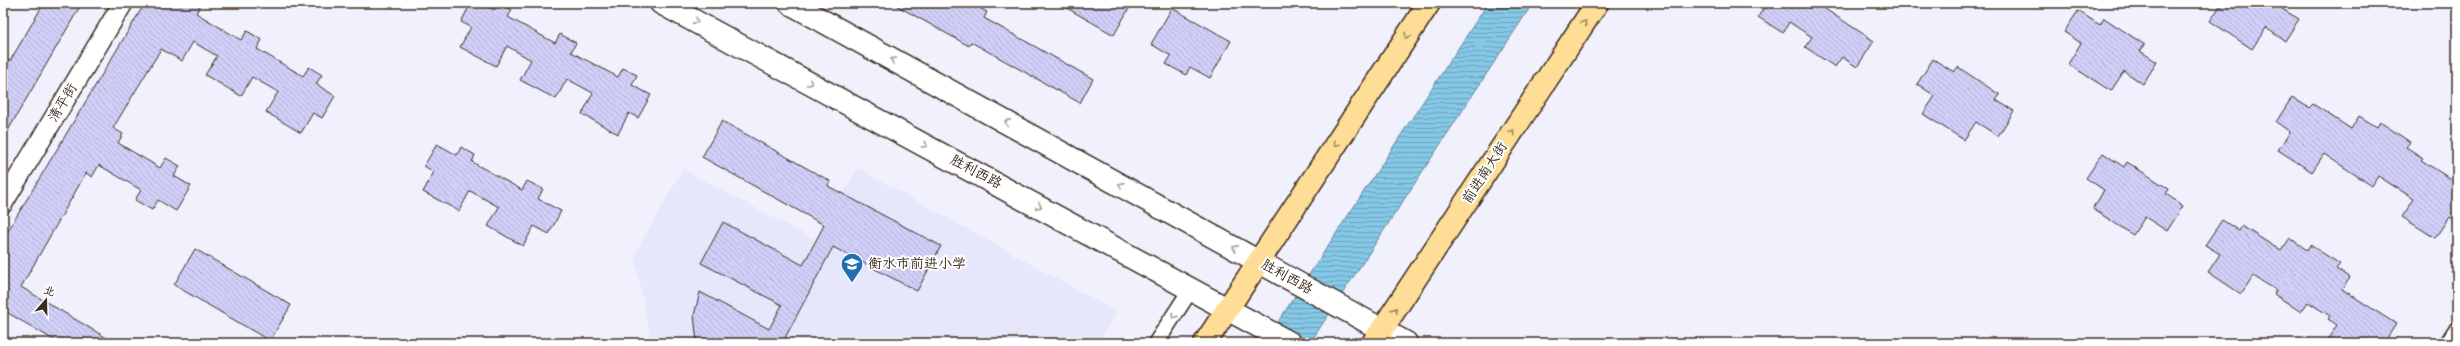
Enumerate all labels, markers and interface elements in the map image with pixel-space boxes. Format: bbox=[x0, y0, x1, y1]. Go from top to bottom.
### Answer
one-way arrow bbox=[691, 17, 699, 24]
one-way arrow bbox=[1579, 20, 1587, 27]
one-way arrow bbox=[1405, 31, 1412, 38]
one-way arrow bbox=[890, 57, 897, 64]
one-way arrow bbox=[806, 78, 813, 86]
street label: 清平街 bbox=[43, 79, 83, 127]
one-way arrow bbox=[1004, 120, 1011, 127]
one-way arrow bbox=[1508, 129, 1515, 136]
street label: 前进南大街 bbox=[1457, 138, 1513, 208]
one-way arrow bbox=[920, 140, 928, 147]
one-way arrow bbox=[1333, 140, 1341, 147]
street label: 胜利西路 bbox=[946, 149, 1006, 195]
one-way arrow bbox=[1118, 182, 1125, 190]
one-way arrow bbox=[1035, 201, 1042, 209]
one-way arrow bbox=[1231, 245, 1239, 252]
school or university icon: 衡水市前进小学 bbox=[839, 251, 865, 284]
place label: 衡水市前进小学 bbox=[868, 253, 966, 275]
street label: 胜利西路 bbox=[1257, 254, 1317, 300]
north arrow bbox=[26, 280, 66, 320]
text: 北 bbox=[41, 281, 57, 302]
one-way arrow bbox=[1390, 308, 1397, 315]
one-way arrow bbox=[1171, 312, 1179, 319]

